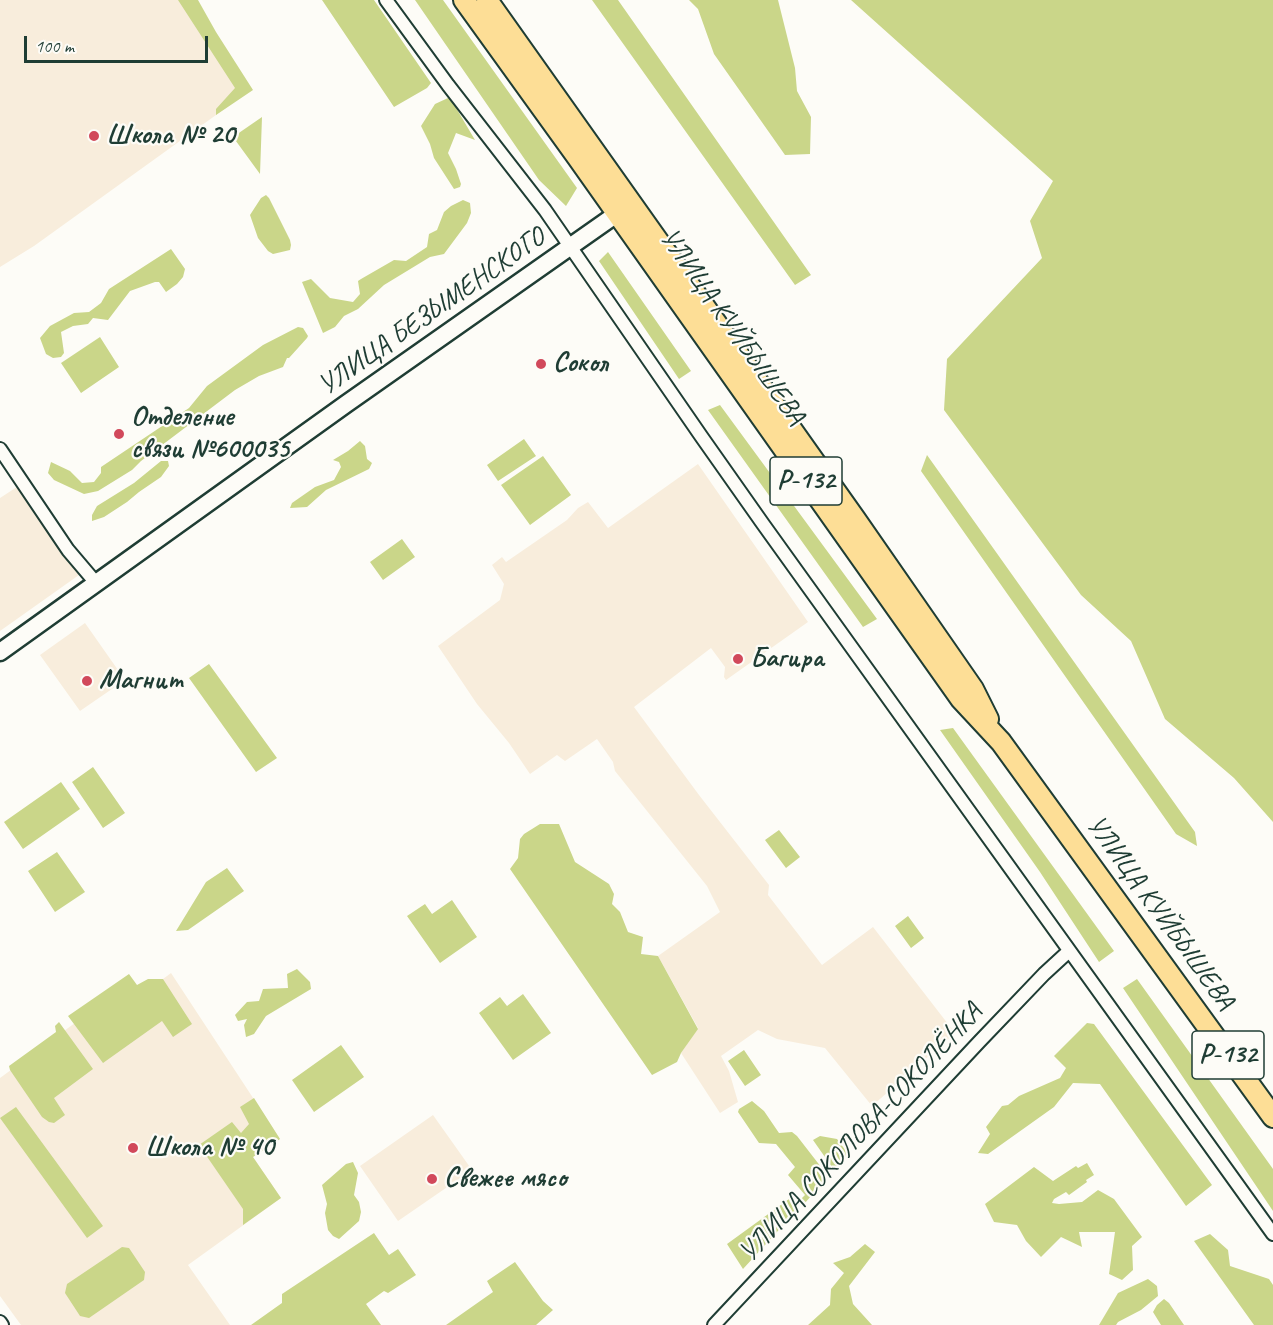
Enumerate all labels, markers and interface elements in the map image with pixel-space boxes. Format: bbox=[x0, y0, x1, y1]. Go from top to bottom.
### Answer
scale bar bbox=[27, 24, 212, 62]
text: 100 m bbox=[35, 35, 74, 57]
place label: Школа № 20 bbox=[106, 119, 235, 153]
marker: Школа № 20 bbox=[87, 129, 101, 143]
street label: УЛИЦА БЕЗЫМЕНСКОГО bbox=[312, 221, 552, 403]
street label: УЛИЦА КУЙБЫШЕВА bbox=[652, 223, 812, 431]
place label: Сокол bbox=[553, 347, 608, 381]
marker: Сокол bbox=[534, 357, 548, 371]
place label: Отделение связи №600035 bbox=[131, 401, 289, 467]
marker: Отделение связи №600035 bbox=[112, 427, 126, 441]
road number: Р-132 bbox=[770, 457, 842, 505]
place label: Багира bbox=[750, 642, 824, 676]
marker: Багира bbox=[731, 652, 745, 666]
place label: Магнит bbox=[99, 664, 184, 698]
marker: Магнит bbox=[80, 674, 94, 688]
street label: УЛИЦА КУЙБЫШЕВА bbox=[1078, 809, 1242, 1017]
street label: УЛИЦА СОКОЛОВА-СОКОЛЁНКА bbox=[732, 997, 990, 1269]
road number: Р-132 bbox=[1192, 1031, 1264, 1079]
place label: Школа № 40 bbox=[145, 1131, 274, 1165]
marker: Школа № 40 bbox=[126, 1141, 140, 1155]
place label: Свежее мясо bbox=[444, 1162, 567, 1196]
marker: Свежее мясо bbox=[425, 1172, 439, 1186]

